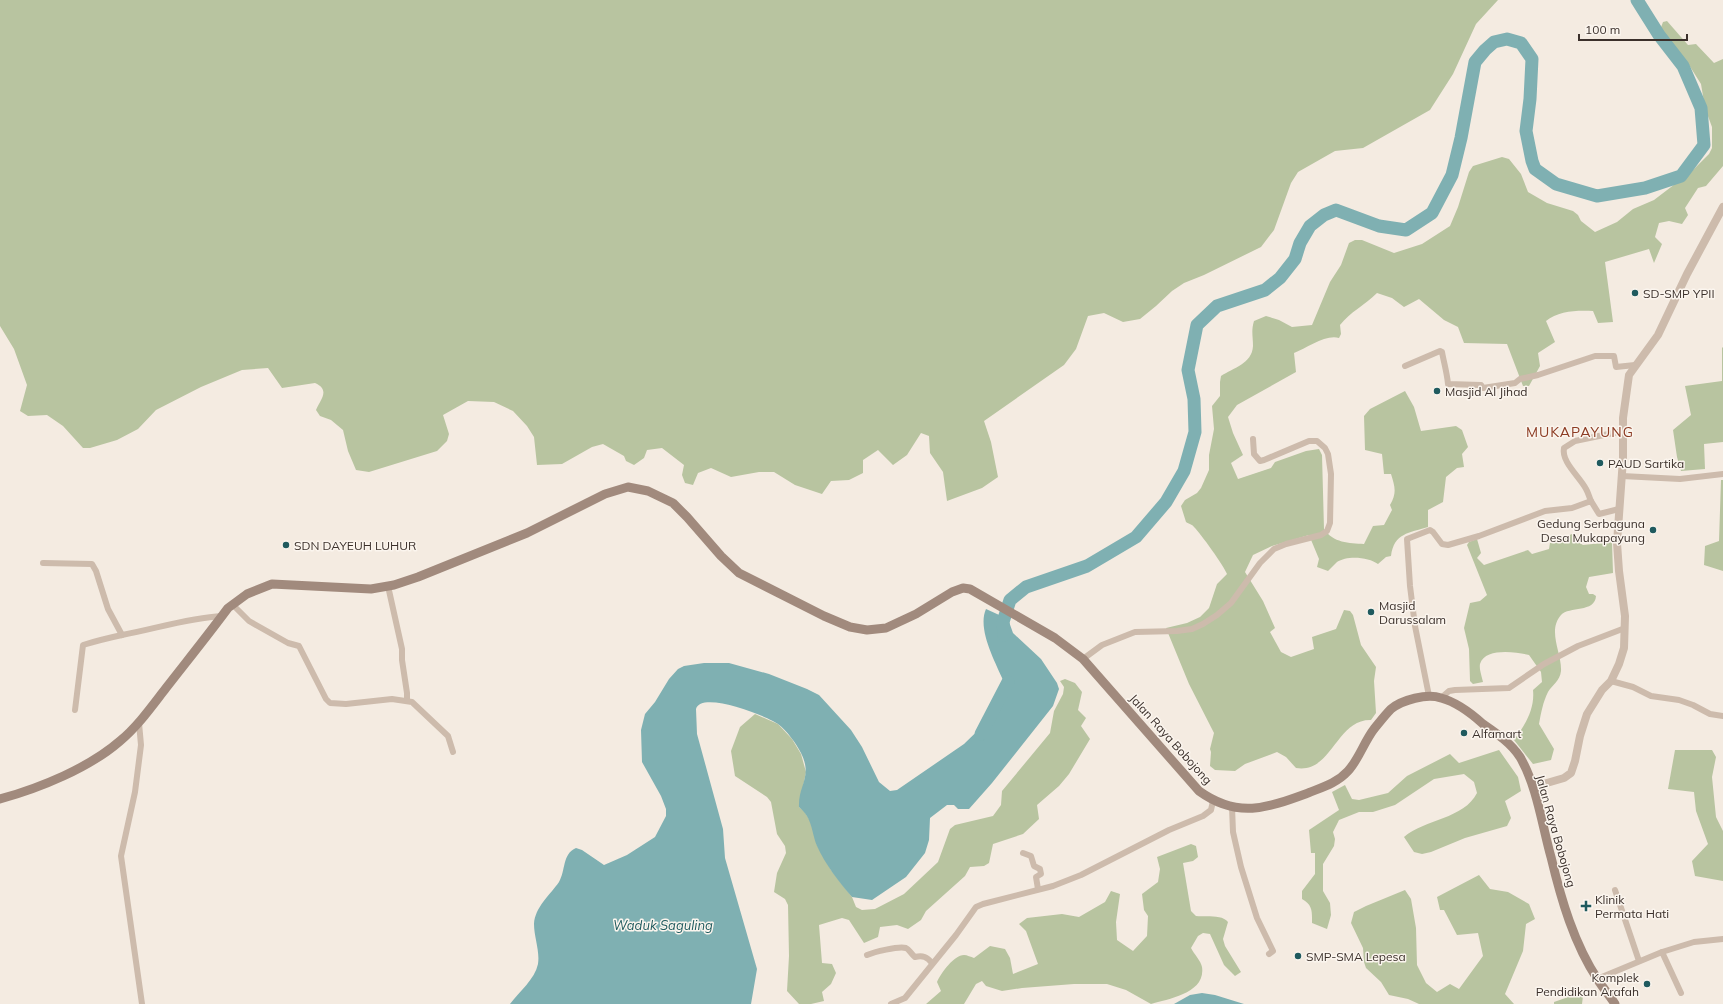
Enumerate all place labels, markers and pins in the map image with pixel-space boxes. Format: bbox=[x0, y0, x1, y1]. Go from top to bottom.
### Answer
place label: SD-SMP YPII bbox=[1643, 286, 1715, 301]
marker: SD-SMP YPII bbox=[1630, 288, 1640, 298]
place label: Masjid Al Jihad bbox=[1445, 384, 1528, 399]
marker: Masjid Al Jihad bbox=[1432, 386, 1442, 396]
place label: PAUD Sartika bbox=[1608, 456, 1684, 471]
marker: PAUD Sartika bbox=[1595, 458, 1605, 468]
place label: Gedung Serbaguna Desa Mukapayung bbox=[1537, 516, 1645, 545]
marker: Gedung Serbaguna Desa Mukapayung bbox=[1648, 525, 1658, 535]
place label: SDN DAYEUH LUHUR bbox=[294, 538, 416, 553]
marker: SDN DAYEUH LUHUR bbox=[281, 540, 291, 550]
place label: Masjid Darussalam bbox=[1379, 598, 1446, 627]
marker: Masjid Darussalam bbox=[1366, 607, 1376, 617]
place label: Alfamart bbox=[1472, 726, 1521, 741]
marker: Alfamart bbox=[1459, 728, 1469, 738]
place label: Klinik Permata Hati bbox=[1595, 892, 1669, 921]
marker: Klinik Permata Hati bbox=[1580, 900, 1592, 912]
place label: SMP-SMA Lepesa bbox=[1306, 949, 1406, 964]
marker: SMP-SMA Lepesa bbox=[1293, 951, 1303, 961]
place label: Komplek Pendidikan Arafah bbox=[1536, 970, 1640, 999]
marker: Komplek Pendidikan Arafah bbox=[1642, 979, 1652, 989]

